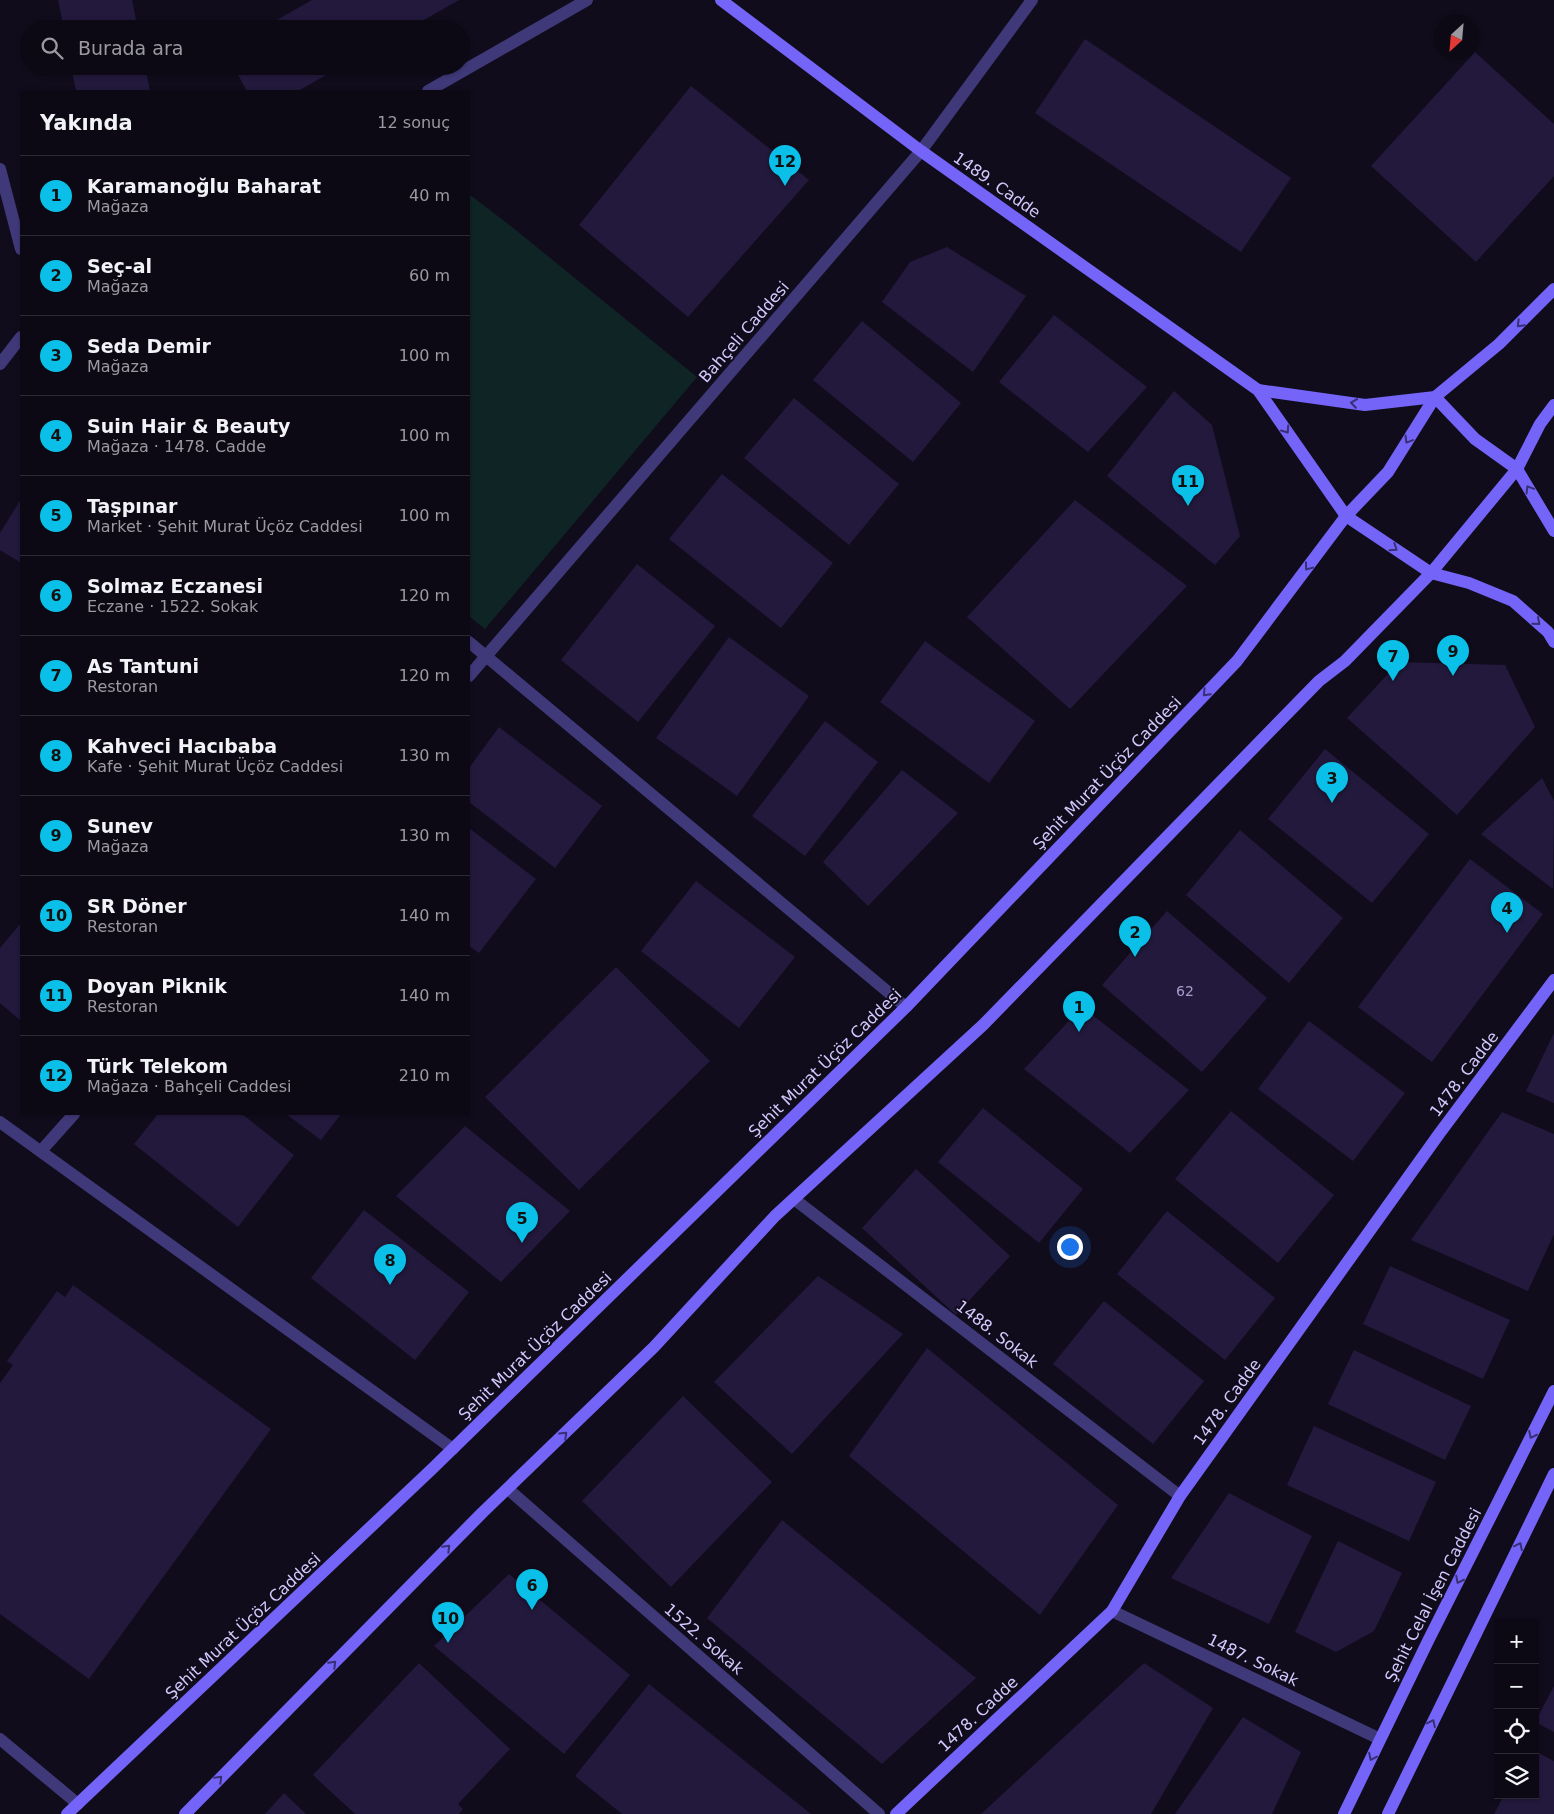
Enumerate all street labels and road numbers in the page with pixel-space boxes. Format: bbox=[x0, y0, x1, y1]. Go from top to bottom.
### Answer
street label: 1489. Cadde bbox=[950, 148, 1044, 222]
street label: Bahçeli Caddesi bbox=[695, 278, 793, 386]
street label: Şehit Murat Üçöz Caddesi bbox=[1029, 693, 1185, 853]
street label: Şehit Murat Üçöz Caddesi bbox=[745, 985, 905, 1141]
street label: 1478. Cadde bbox=[1426, 1028, 1502, 1120]
street label: Şehit Murat Üçöz Caddesi bbox=[455, 1268, 615, 1424]
street label: 1488. Sokak bbox=[952, 1296, 1042, 1372]
street label: 1478. Cadde bbox=[1189, 1355, 1265, 1449]
street label: Şehit Celal İşen Caddesi bbox=[1381, 1505, 1485, 1685]
street label: Şehit Murat Üçöz Caddesi bbox=[161, 1549, 325, 1703]
street label: 1522. Sokak bbox=[660, 1599, 748, 1679]
street label: 1487. Sokak bbox=[1204, 1630, 1302, 1691]
street label: 1478. Cadde bbox=[934, 1672, 1022, 1756]

